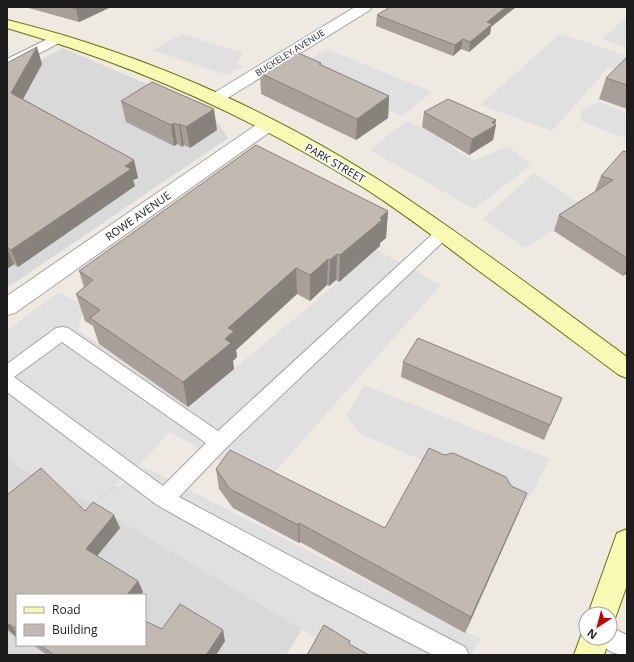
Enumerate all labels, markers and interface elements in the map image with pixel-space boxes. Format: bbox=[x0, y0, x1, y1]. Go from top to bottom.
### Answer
street label: BUCKELEY AVENUE bbox=[252, 26, 327, 79]
street label: PARK STREET bbox=[302, 139, 368, 186]
street label: ROWE AVENUE bbox=[102, 188, 173, 244]
legend bbox=[16, 594, 146, 646]
text: Road bbox=[52, 601, 81, 618]
north arrow bbox=[578, 606, 618, 646]
text: Building bbox=[52, 621, 98, 638]
text: N bbox=[584, 626, 600, 643]

